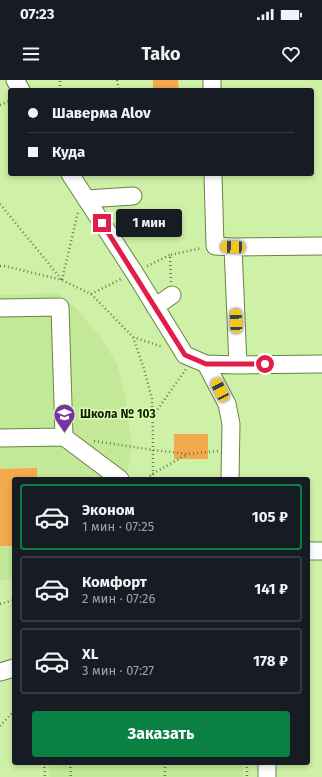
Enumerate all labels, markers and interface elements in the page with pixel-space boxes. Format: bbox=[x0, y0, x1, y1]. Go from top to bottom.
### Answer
text: 07:23 bbox=[20, 5, 55, 23]
icon: menu bbox=[20, 43, 42, 65]
text: Tako bbox=[142, 43, 180, 65]
icon: heart bbox=[280, 43, 302, 65]
text: Шаверма Alov bbox=[52, 104, 151, 122]
text: Куда bbox=[52, 143, 85, 161]
callout: 1 мин bbox=[116, 209, 182, 237]
route end bbox=[93, 214, 111, 232]
text: 1 мин bbox=[132, 215, 166, 230]
car bbox=[221, 241, 245, 253]
car bbox=[230, 309, 242, 333]
route start bbox=[256, 355, 274, 373]
car bbox=[209, 377, 231, 403]
school or university icon: Школа № 103 bbox=[52, 401, 78, 434]
place label: Школа № 103 bbox=[80, 407, 156, 421]
icon: car bbox=[34, 499, 70, 535]
text: Эконом bbox=[82, 501, 135, 519]
text: 105 ₽ bbox=[252, 508, 288, 526]
text: 1 мин · 07:25 bbox=[82, 519, 154, 534]
icon: car bbox=[34, 571, 70, 607]
text: Комфорт bbox=[82, 573, 147, 591]
text: 141 ₽ bbox=[254, 580, 288, 598]
text: 2 мин · 07:26 bbox=[82, 591, 155, 606]
icon: car bbox=[34, 643, 70, 679]
text: XL bbox=[82, 645, 98, 663]
text: 178 ₽ bbox=[253, 652, 288, 670]
text: 3 мин · 07:27 bbox=[82, 663, 154, 678]
button: Заказать bbox=[32, 711, 290, 757]

